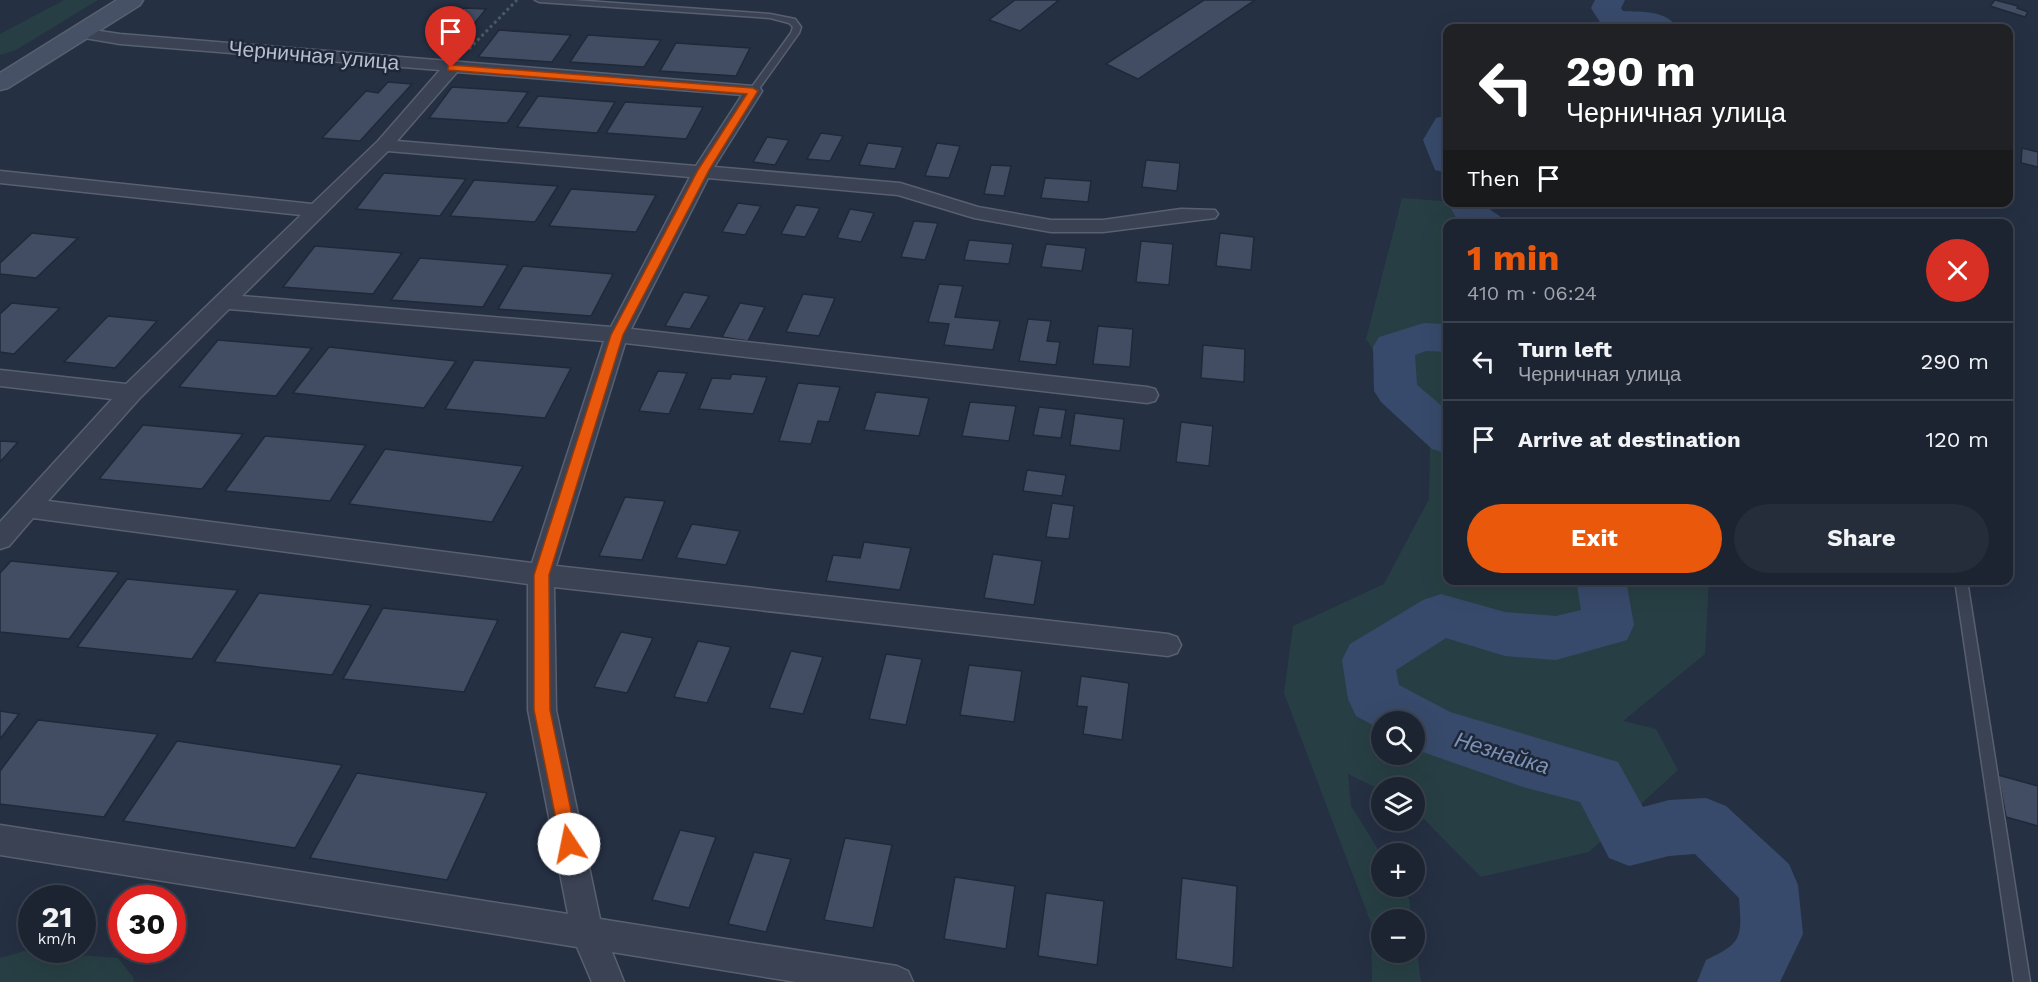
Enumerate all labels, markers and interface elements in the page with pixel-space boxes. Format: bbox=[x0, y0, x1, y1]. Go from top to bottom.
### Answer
pin bbox=[425, 6, 476, 68]
icon: arrive bbox=[434, 15, 467, 48]
street label: Черничная улица bbox=[228, 35, 401, 75]
text: 290 m bbox=[1566, 47, 1696, 96]
icon: left bbox=[1467, 48, 1545, 126]
text: Черничная улица bbox=[1566, 97, 1786, 129]
icon: arrive bbox=[1532, 162, 1565, 195]
text: Then bbox=[1467, 166, 1520, 191]
text: 1 min bbox=[1467, 237, 1559, 279]
button: close bbox=[1926, 239, 1989, 302]
text: 410 m · 06:24 bbox=[1467, 281, 1597, 305]
text: Turn left bbox=[1518, 337, 1612, 362]
icon: left bbox=[1467, 345, 1500, 378]
text: 290 m bbox=[1920, 349, 1989, 374]
text: Черничная улица bbox=[1518, 362, 1681, 386]
icon: arrive bbox=[1467, 423, 1500, 456]
text: Arrive at destination bbox=[1518, 427, 1741, 452]
text: 120 m bbox=[1925, 427, 1989, 452]
button: Exit bbox=[1467, 504, 1722, 573]
button: Share bbox=[1734, 504, 1989, 573]
map controls bbox=[1371, 711, 1425, 963]
button: search bbox=[1371, 711, 1425, 765]
water label: Незнайка bbox=[1452, 727, 1552, 779]
button: layers bbox=[1371, 777, 1425, 831]
position arrow bbox=[537, 812, 601, 876]
button: + bbox=[1371, 843, 1425, 897]
speed limit sign: 30 bbox=[108, 885, 186, 963]
text: 21 bbox=[42, 899, 72, 934]
button: − bbox=[1371, 909, 1425, 963]
text: km/h bbox=[38, 930, 76, 948]

